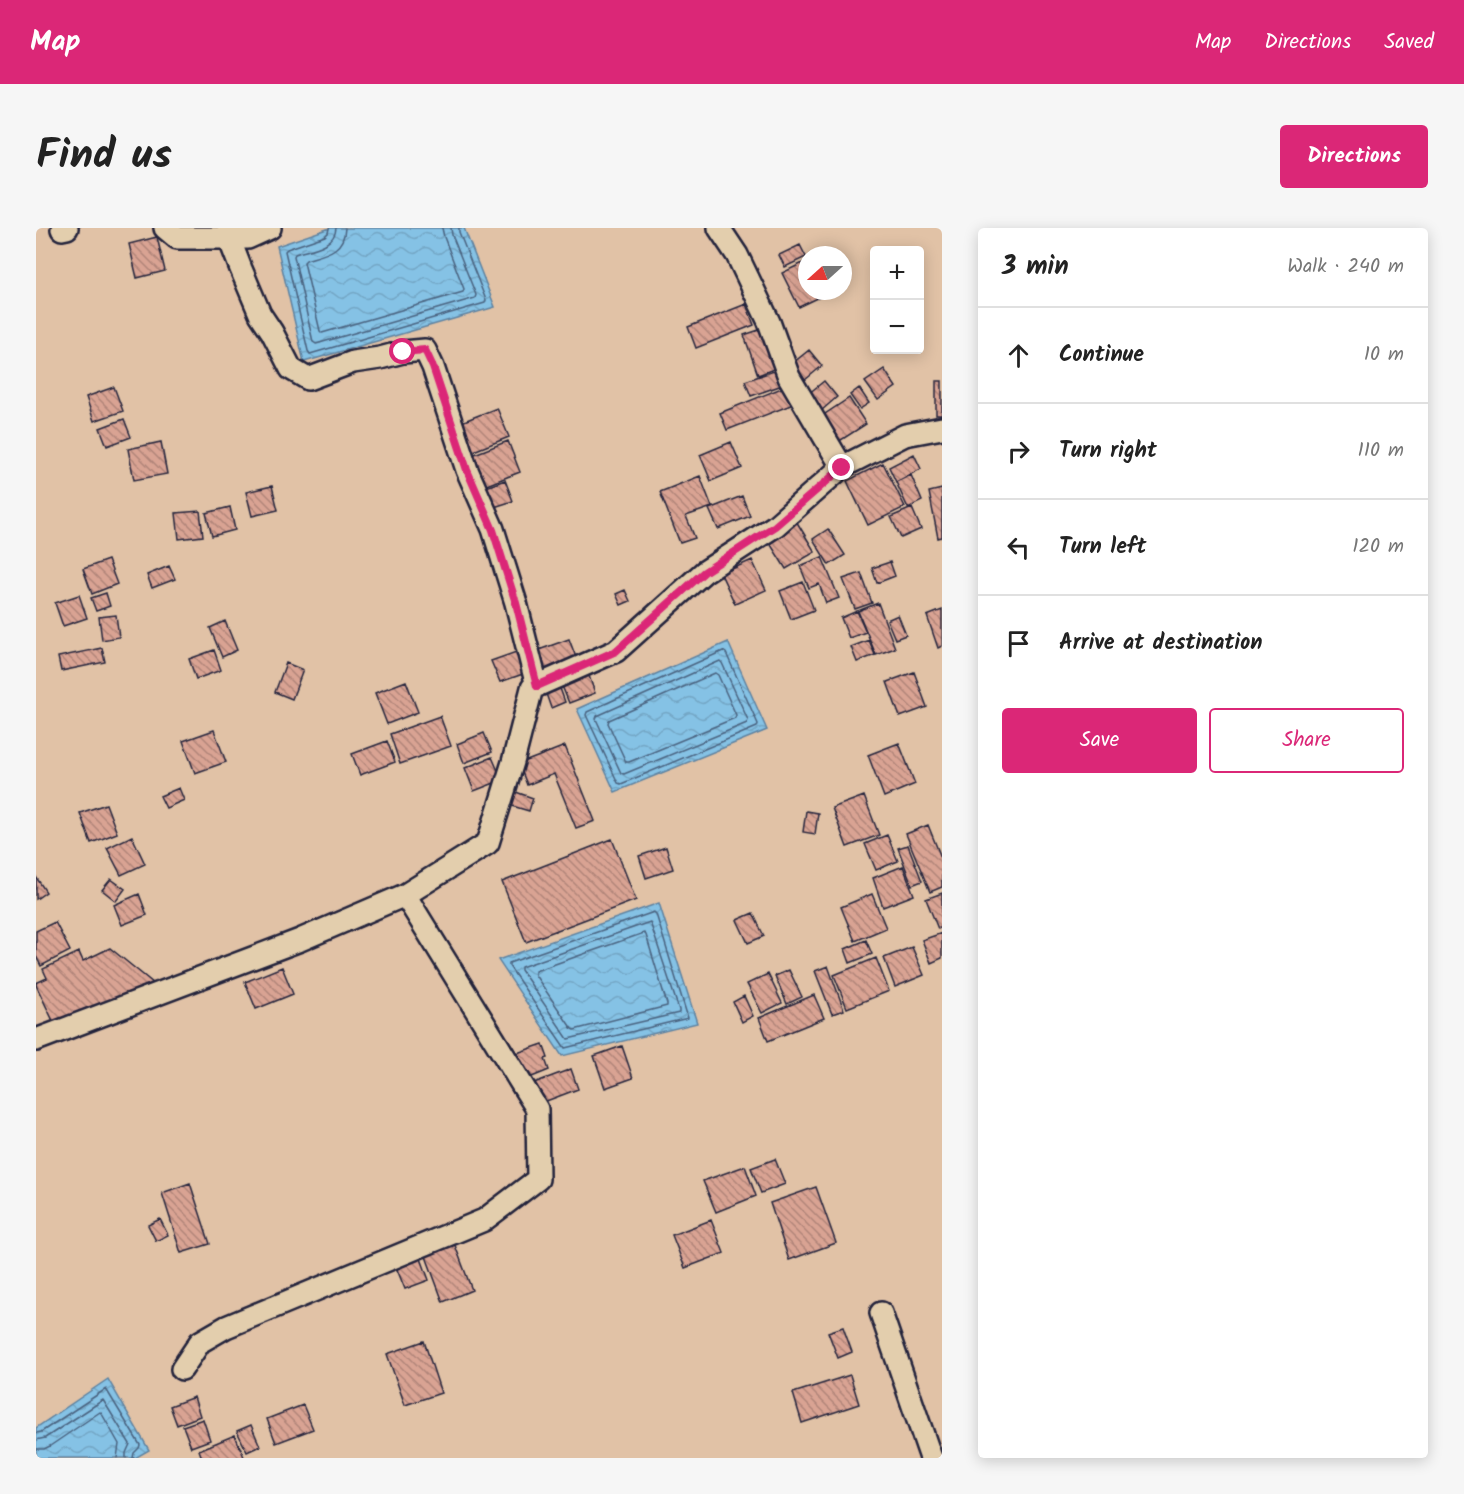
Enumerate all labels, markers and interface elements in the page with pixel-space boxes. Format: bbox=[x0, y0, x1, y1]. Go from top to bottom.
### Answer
text: Map bbox=[30, 20, 81, 65]
text: Map bbox=[1195, 26, 1231, 59]
text: Directions bbox=[1264, 26, 1351, 59]
text: Saved bbox=[1384, 26, 1434, 59]
text: Find us bbox=[36, 123, 172, 190]
button: Directions bbox=[1280, 125, 1428, 188]
north arrow bbox=[798, 246, 852, 300]
map controls bbox=[870, 246, 924, 354]
button: + bbox=[870, 246, 924, 300]
text: 3 min bbox=[1002, 246, 1069, 288]
text: Walk · 240 m bbox=[1287, 251, 1404, 283]
button: − bbox=[870, 300, 924, 354]
route start bbox=[389, 338, 415, 364]
text: Continue bbox=[1059, 338, 1144, 373]
icon: ahead bbox=[1002, 339, 1035, 372]
text: 10 m bbox=[1364, 339, 1404, 371]
text: Turn right bbox=[1059, 434, 1157, 469]
icon: right bbox=[1002, 435, 1035, 468]
text: 110 m bbox=[1358, 435, 1404, 467]
route end bbox=[828, 454, 854, 480]
text: Turn left bbox=[1059, 530, 1146, 565]
icon: left bbox=[1002, 531, 1035, 564]
text: 120 m bbox=[1352, 531, 1404, 563]
text: Arrive at destination bbox=[1059, 626, 1262, 661]
icon: arrive bbox=[1002, 627, 1035, 660]
button: Save bbox=[1002, 708, 1197, 773]
button: Share bbox=[1209, 708, 1404, 773]

